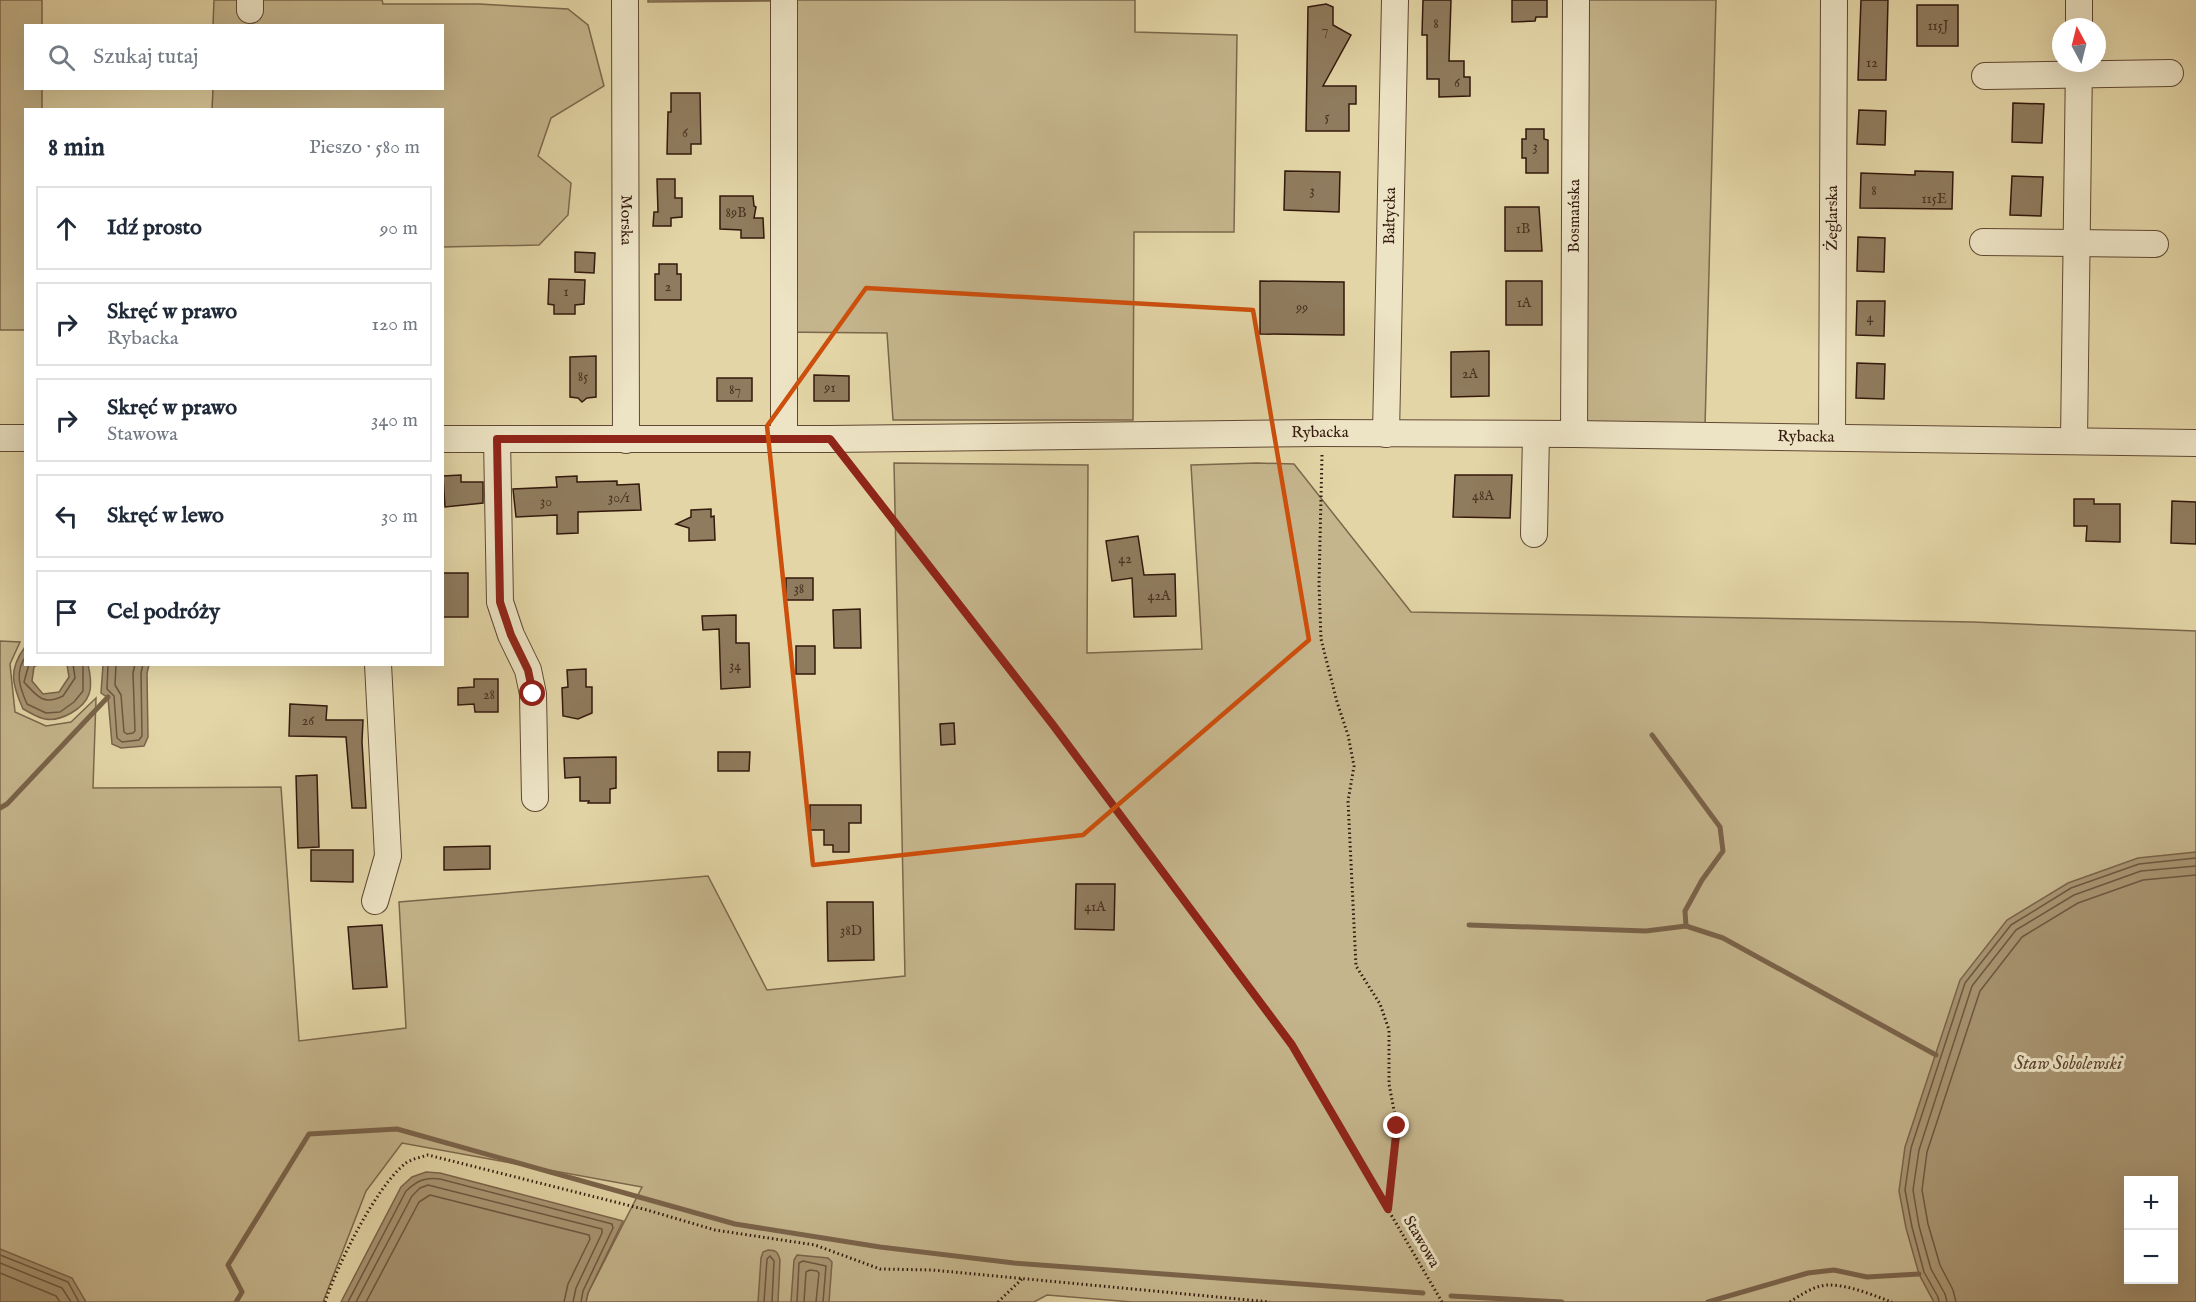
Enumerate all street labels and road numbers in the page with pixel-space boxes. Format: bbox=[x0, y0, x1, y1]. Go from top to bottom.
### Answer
street label: Bosmańska bbox=[1565, 179, 1585, 253]
street label: Żeglarska bbox=[1821, 185, 1843, 251]
street label: Bałtycka bbox=[1380, 187, 1401, 245]
street label: Morska bbox=[615, 195, 636, 245]
street label: Rybacka bbox=[1291, 423, 1349, 443]
street label: Rybacka bbox=[1777, 427, 1835, 448]
street label: Stawowa bbox=[1398, 1212, 1444, 1272]

